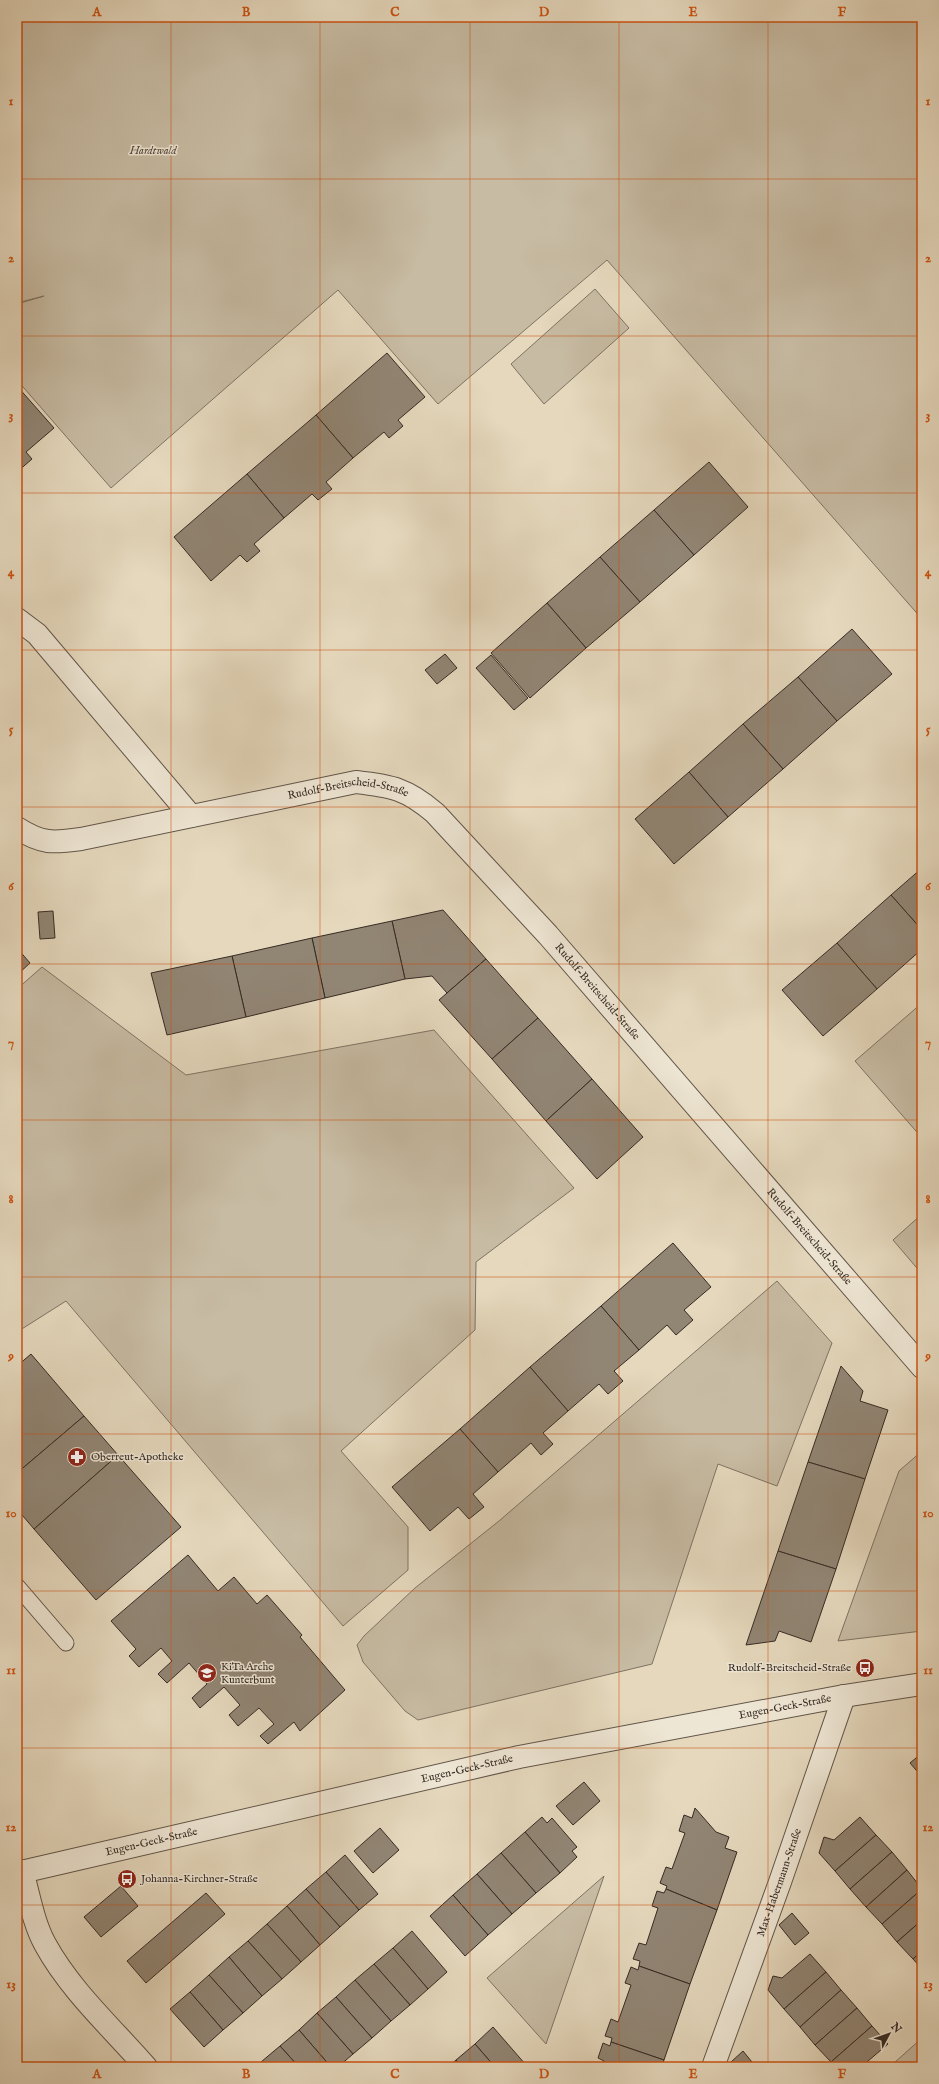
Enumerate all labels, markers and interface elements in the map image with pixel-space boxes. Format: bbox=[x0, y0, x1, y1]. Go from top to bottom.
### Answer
text: A bbox=[92, 4, 103, 21]
text: B bbox=[242, 4, 251, 21]
text: C bbox=[390, 4, 400, 21]
text: D bbox=[539, 4, 550, 21]
text: E bbox=[688, 4, 698, 21]
text: F bbox=[838, 4, 847, 21]
text: 1 bbox=[9, 93, 14, 110]
text: 1 bbox=[926, 93, 931, 110]
park label: Hardtwald bbox=[129, 144, 177, 158]
text: 2 bbox=[8, 250, 14, 267]
text: 2 bbox=[925, 250, 931, 267]
text: 3 bbox=[9, 407, 14, 424]
text: 3 bbox=[926, 407, 931, 424]
text: 4 bbox=[8, 564, 15, 581]
text: 4 bbox=[925, 564, 932, 581]
text: 5 bbox=[9, 721, 14, 738]
text: 5 bbox=[926, 721, 931, 738]
street label: Rudolf-Breitscheid-Straße bbox=[286, 775, 411, 803]
text: 6 bbox=[8, 878, 14, 895]
text: 6 bbox=[925, 878, 931, 895]
street label: Rudolf-Breitscheid-Straße bbox=[551, 941, 643, 1043]
text: 7 bbox=[8, 1035, 14, 1052]
text: 7 bbox=[925, 1035, 931, 1052]
street label: Rudolf-Breitscheid-Straße bbox=[764, 1186, 855, 1288]
text: 8 bbox=[8, 1191, 14, 1208]
text: 8 bbox=[925, 1191, 931, 1208]
text: 9 bbox=[7, 1348, 14, 1365]
text: 9 bbox=[924, 1348, 931, 1365]
pharmacy icon: Oberreut-Apotheke bbox=[66, 1446, 88, 1468]
place label: Oberreut-Apotheke bbox=[91, 1450, 184, 1464]
text: 10 bbox=[5, 1505, 17, 1522]
text: 10 bbox=[922, 1505, 934, 1522]
bus stop icon: Rudolf-Breitscheid-Straße bbox=[854, 1657, 876, 1679]
place label: KiTa Arche Kunterbunt bbox=[221, 1660, 275, 1687]
place label: Rudolf-Breitscheid-Straße bbox=[728, 1661, 851, 1675]
text: 11 bbox=[6, 1662, 16, 1679]
school or university icon: KiTa Arche Kunterbunt bbox=[196, 1662, 218, 1684]
text: 11 bbox=[923, 1662, 933, 1679]
street label: Eugen-Geck-Straße bbox=[738, 1692, 833, 1723]
street label: Eugen-Geck-Straße bbox=[420, 1752, 514, 1786]
text: 12 bbox=[6, 1819, 16, 1836]
text: 12 bbox=[923, 1819, 933, 1836]
street label: Eugen-Geck-Straße bbox=[104, 1825, 199, 1859]
street label: Max-Habermann-Straße bbox=[754, 1827, 805, 1939]
bus stop icon: Johanna-Kirchner-Straße bbox=[116, 1868, 138, 1890]
place label: Johanna-Kirchner-Straße bbox=[139, 1872, 258, 1886]
text: 13 bbox=[6, 1976, 16, 1993]
text: 13 bbox=[923, 1976, 933, 1993]
north arrow bbox=[869, 2014, 909, 2054]
text: N bbox=[887, 2019, 905, 2037]
text: A bbox=[92, 2066, 103, 2083]
text: B bbox=[242, 2066, 251, 2083]
text: C bbox=[390, 2066, 400, 2083]
text: D bbox=[539, 2066, 550, 2083]
text: E bbox=[688, 2066, 698, 2083]
text: F bbox=[838, 2066, 847, 2083]

